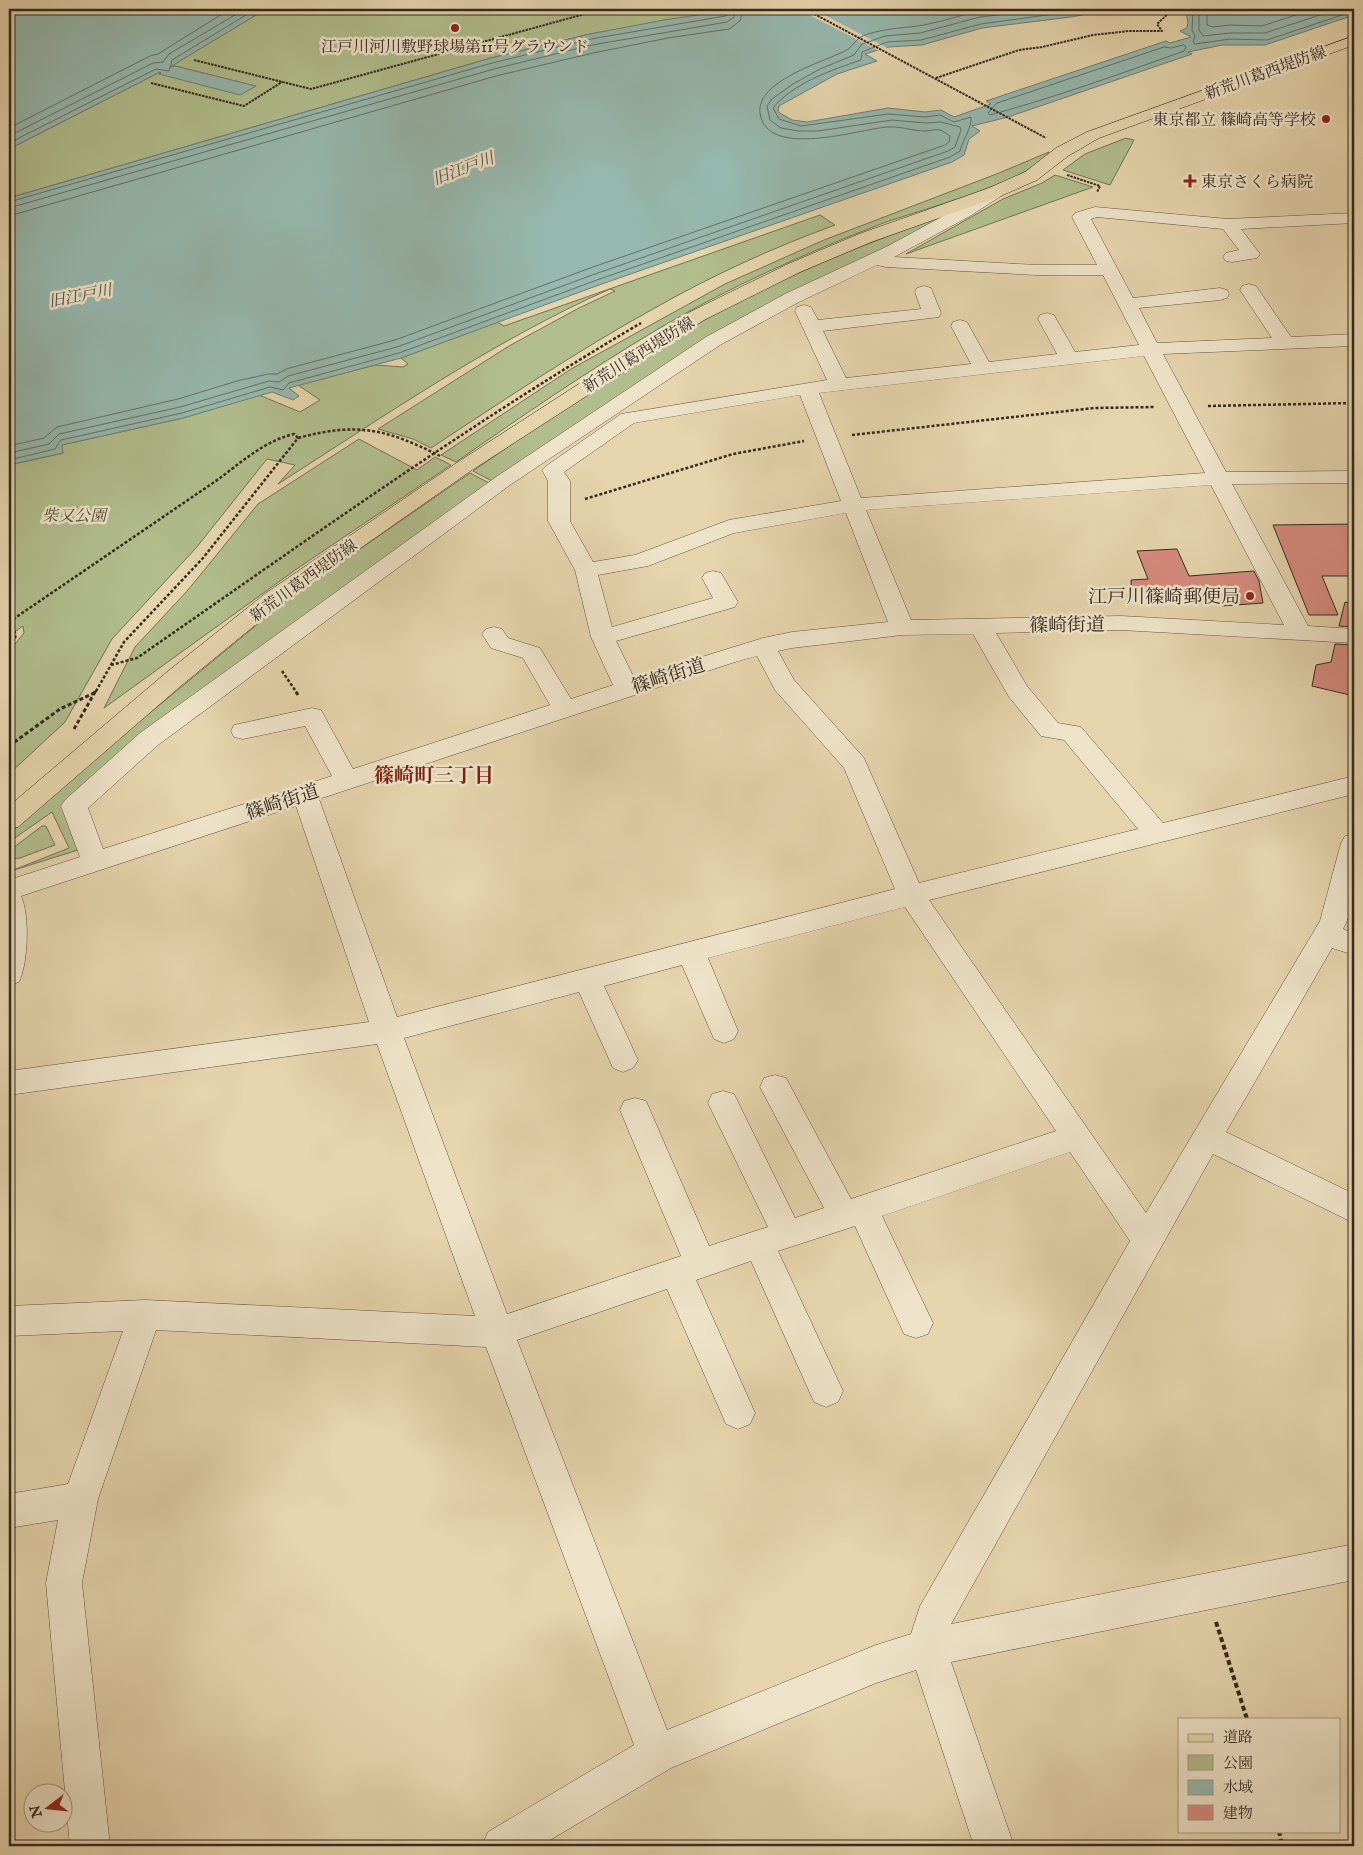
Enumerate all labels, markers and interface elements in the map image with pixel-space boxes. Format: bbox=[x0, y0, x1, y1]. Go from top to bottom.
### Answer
marker: 江戸川河川敷野球場第11号グラウンド bbox=[449, 22, 461, 34]
place label: 江戸川河川敷野球場第11号グラウンド bbox=[321, 38, 589, 58]
street label: 新荒川葛西堤防線 bbox=[1202, 43, 1329, 105]
place label: 東京都立 篠崎高等学校 bbox=[1153, 111, 1316, 131]
marker: 東京都立 篠崎高等学校 bbox=[1320, 113, 1332, 125]
water label: 旧江戸川 bbox=[430, 148, 499, 191]
place label: 東京さくら病院 bbox=[1201, 173, 1313, 193]
marker: 東京さくら病院 bbox=[1183, 174, 1197, 188]
water label: 旧江戸川 bbox=[47, 281, 116, 313]
street label: 新荒川葛西堤防線 bbox=[579, 313, 699, 398]
park label: 柴又公園 bbox=[42, 507, 109, 527]
street label: 新荒川葛西堤防線 bbox=[247, 536, 362, 627]
place label: 江戸川篠崎郵便局 bbox=[1088, 586, 1240, 610]
marker: 江戸川篠崎郵便局 bbox=[1244, 590, 1256, 602]
street label: 篠崎街道 bbox=[1029, 613, 1105, 639]
street label: 篠崎街道 bbox=[629, 654, 708, 700]
district label: 篠崎町三丁目 bbox=[374, 764, 494, 789]
street label: 篠崎街道 bbox=[243, 780, 322, 826]
legend bbox=[1178, 1718, 1340, 1832]
text: 道路 bbox=[1223, 1728, 1253, 1747]
text: 公園 bbox=[1223, 1754, 1253, 1773]
text: 水域 bbox=[1223, 1778, 1253, 1797]
north arrow bbox=[22, 1782, 72, 1832]
text: N bbox=[26, 1803, 47, 1821]
text: 建物 bbox=[1223, 1804, 1253, 1823]

